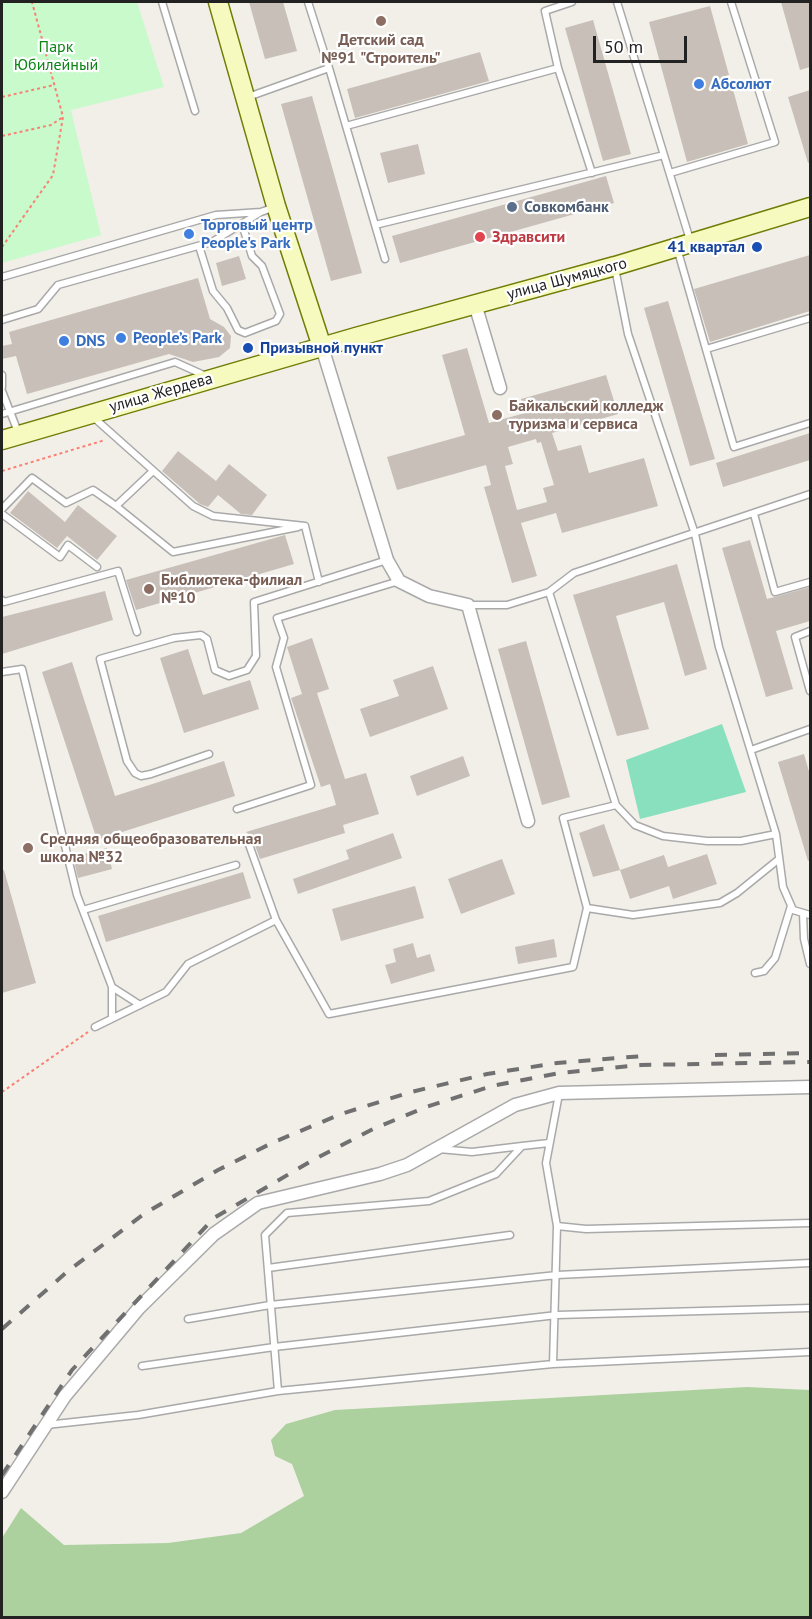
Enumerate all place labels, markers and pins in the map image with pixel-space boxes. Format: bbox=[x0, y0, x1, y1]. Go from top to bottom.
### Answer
marker: Детский сад №91 "Строитель" bbox=[374, 14, 388, 28]
place label: Детский сад №91 "Строитель" bbox=[321, 30, 441, 68]
place label: Абсолют bbox=[711, 74, 771, 94]
marker: Абсолют bbox=[692, 77, 706, 91]
place label: Совкомбанк bbox=[524, 197, 609, 217]
marker: Совкомбанк bbox=[505, 200, 519, 214]
place label: Торговый центр People's Park bbox=[201, 215, 313, 253]
marker: Торговый центр People's Park bbox=[182, 227, 196, 241]
place label: Здравсити bbox=[492, 227, 565, 247]
marker: Здравсити bbox=[473, 230, 487, 244]
place label: 41 квартал bbox=[668, 237, 745, 257]
marker: 41 квартал bbox=[750, 240, 764, 254]
place label: People’s Park bbox=[133, 328, 222, 348]
place label: DNS bbox=[76, 331, 105, 351]
marker: People’s Park bbox=[114, 331, 128, 345]
marker: DNS bbox=[57, 334, 71, 348]
place label: Призывной пункт bbox=[260, 338, 383, 358]
marker: Призывной пункт bbox=[241, 341, 255, 355]
place label: Байкальский колледж туризма и сервиса bbox=[509, 396, 664, 434]
marker: Байкальский колледж туризма и сервиса bbox=[490, 408, 504, 422]
place label: Библиотека-филиал №10 bbox=[161, 570, 302, 608]
marker: Библиотека-филиал №10 bbox=[142, 582, 156, 596]
place label: Средняя общеобразовательная школа №32 bbox=[40, 829, 262, 867]
marker: Средняя общеобразовательная школа №32 bbox=[21, 841, 35, 855]

